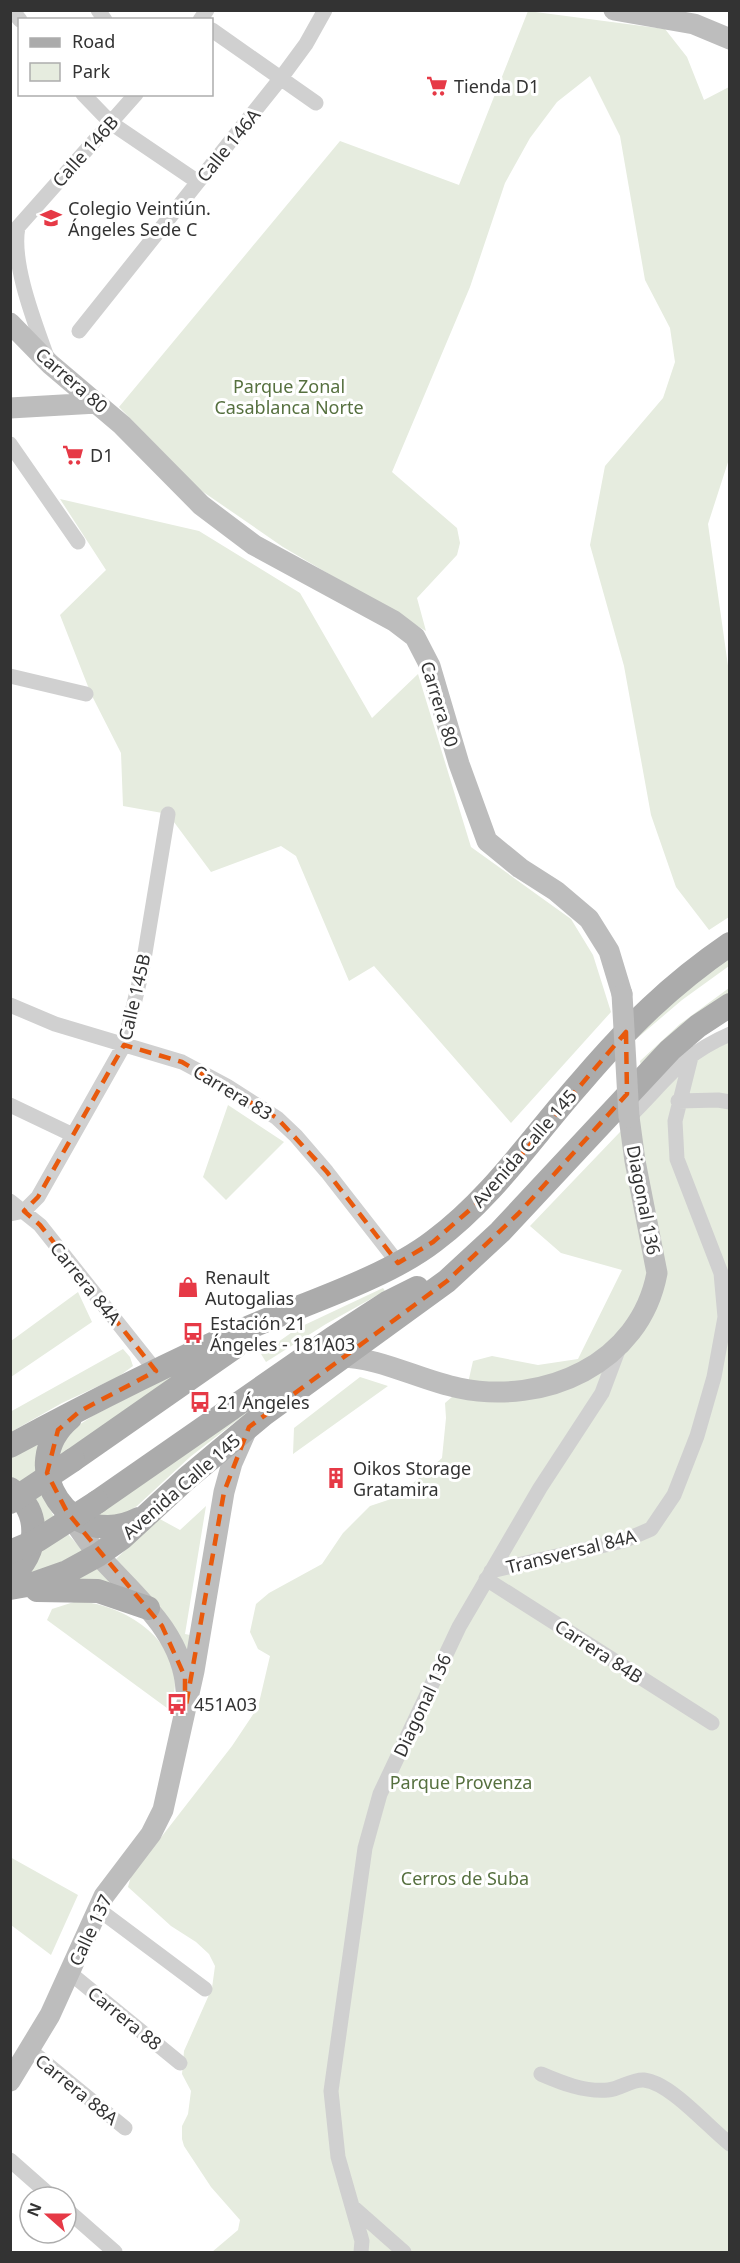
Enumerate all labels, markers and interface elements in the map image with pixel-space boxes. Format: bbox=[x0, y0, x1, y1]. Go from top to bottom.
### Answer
legend bbox=[18, 18, 213, 96]
text: Road bbox=[72, 29, 115, 53]
text: Park bbox=[72, 59, 110, 83]
supermarket icon: Tienda D1 bbox=[425, 74, 449, 98]
place label: Tienda D1 bbox=[454, 74, 539, 98]
street label: Calle 146A bbox=[191, 103, 265, 187]
street label: Calle 146B bbox=[47, 110, 123, 192]
place label: Colegio Veintiún. Ángeles Sede C bbox=[68, 196, 211, 241]
school or university icon: Colegio Veintiún. Ángeles Sede C bbox=[39, 206, 63, 230]
street label: Carrera 80 bbox=[31, 342, 113, 418]
park label: Parque Zonal Casablanca Norte bbox=[214, 374, 364, 419]
supermarket icon: D1 bbox=[61, 443, 85, 467]
place label: D1 bbox=[90, 443, 113, 467]
street label: Carrera 80 bbox=[416, 658, 464, 750]
street label: Calle 145B bbox=[112, 951, 156, 1043]
street label: Carrera 83 bbox=[189, 1059, 277, 1125]
street label: Avenida Calle 145 bbox=[466, 1084, 582, 1212]
street label: Diagonal 136 bbox=[622, 1143, 666, 1257]
street label: Carrera 84A bbox=[45, 1237, 127, 1330]
place label: Renault Autogalias bbox=[205, 1265, 294, 1310]
shop icon: Renault Autogalias bbox=[176, 1275, 200, 1299]
place label: Estación 21 Ángeles - 181A03 bbox=[210, 1311, 355, 1356]
bus stop icon: Estación 21 Ángeles - 181A03 bbox=[181, 1321, 205, 1345]
bus stop icon: 21 Ángeles bbox=[188, 1390, 212, 1414]
place label: 21 Ángeles bbox=[217, 1390, 310, 1414]
street label: Avenida Calle 145 bbox=[117, 1428, 245, 1544]
place label: Oikos Storage Gratamira bbox=[353, 1456, 471, 1501]
building icon: Oikos Storage Gratamira bbox=[324, 1466, 348, 1490]
street label: Transversal 84A bbox=[504, 1523, 639, 1579]
street label: Carrera 84B bbox=[550, 1614, 648, 1688]
street label: Diagonal 136 bbox=[388, 1650, 456, 1760]
bus stop icon: 451A03 bbox=[165, 1692, 189, 1716]
place label: 451A03 bbox=[194, 1692, 257, 1716]
park label: Parque Provenza bbox=[390, 1770, 532, 1794]
park label: Cerros de Suba bbox=[401, 1866, 529, 1890]
street label: Calle 137 bbox=[63, 1890, 117, 1970]
street label: Carrera 88 bbox=[83, 1981, 167, 2055]
street label: Carrera 88A bbox=[31, 2048, 124, 2130]
north arrow bbox=[18, 2185, 78, 2245]
text: N bbox=[21, 2200, 47, 2220]

